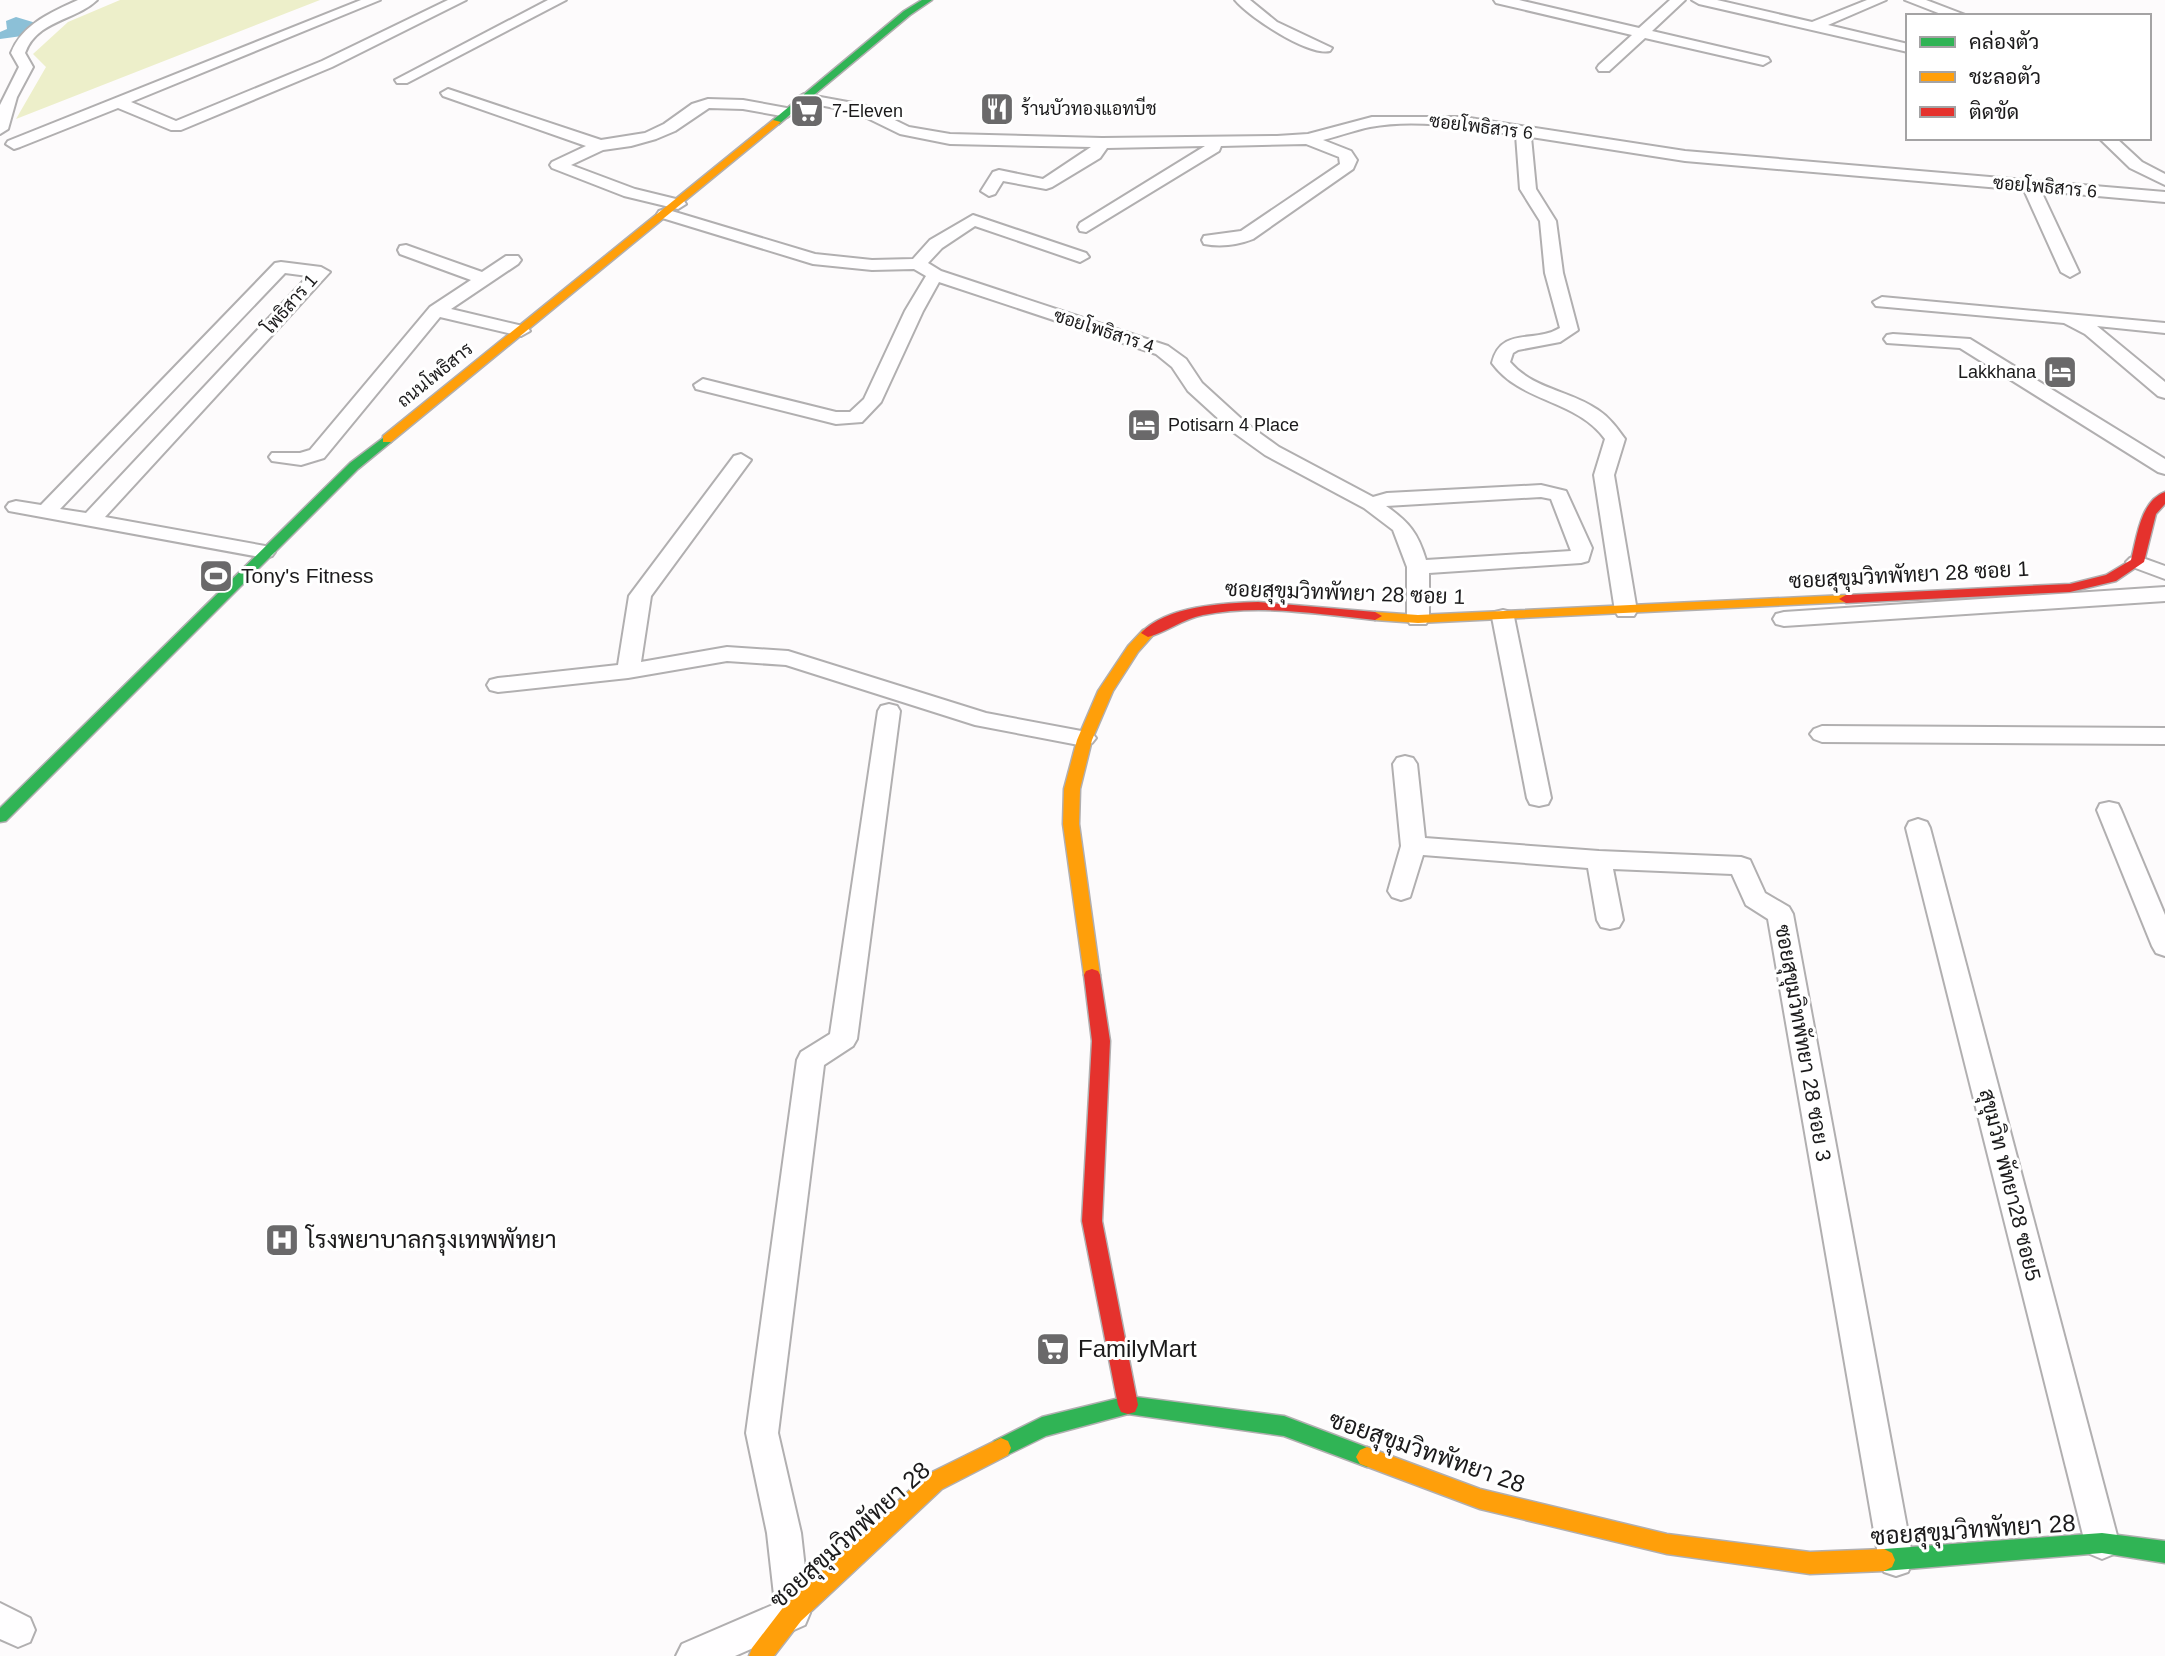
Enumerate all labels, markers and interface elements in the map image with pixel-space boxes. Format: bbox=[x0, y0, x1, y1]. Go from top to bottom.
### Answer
legend bbox=[1906, 14, 2151, 140]
text: คล่องตัว bbox=[1969, 30, 2039, 53]
text: ชะลอตัว bbox=[1969, 65, 2041, 88]
restaurant icon: ร้านบัวทองแอทบีช bbox=[978, 90, 1016, 128]
supermarket icon: 7-Eleven bbox=[788, 92, 826, 130]
place label: ร้านบัวทองแอทบีช bbox=[1021, 96, 1157, 119]
text: ติดขัด bbox=[1969, 100, 2019, 123]
place label: 7-Eleven bbox=[832, 101, 903, 121]
street label: ซอยโพธิสาร 6 bbox=[1428, 108, 1534, 143]
street label: ซอยโพธิสาร 6 bbox=[1992, 170, 2098, 202]
street label: โพธิสาร 1 bbox=[256, 268, 321, 339]
street label: ซอยโพธิสาร 4 bbox=[1051, 303, 1158, 357]
street label: ถนนโพธิสาร bbox=[392, 336, 477, 411]
hotel icon: Lakkhana bbox=[2041, 353, 2079, 391]
place label: Lakkhana bbox=[1958, 362, 2037, 382]
hotel icon: Potisarn 4 Place bbox=[1125, 406, 1163, 444]
place label: Potisarn 4 Place bbox=[1168, 415, 1299, 435]
sports icon: Tony's Fitness bbox=[197, 557, 235, 595]
street label: ซอยสุขุมวิทพัทยา 28 ซอย 1 bbox=[1788, 557, 2030, 595]
place label: Tony's Fitness bbox=[241, 564, 373, 587]
street label: ซอยสุขุมวิทพัทยา 28 ซอย 1 bbox=[1224, 577, 1466, 611]
street label: ซอยสุขุมวิทพัทยา 28 ซอย 3 bbox=[1768, 923, 1836, 1164]
street label: สุขุมวิท พัทยา28 ซอย5 bbox=[1973, 1086, 2045, 1284]
hospital icon: โรงพยาบาลกรุงเทพพัทยา bbox=[263, 1221, 301, 1259]
place label: โรงพยาบาลกรุงเทพพัทยา bbox=[304, 1224, 557, 1256]
supermarket icon: FamilyMart bbox=[1034, 1330, 1072, 1368]
place label: FamilyMart bbox=[1078, 1335, 1197, 1362]
street label: ซอยสุขุมวิทพัทยา 28 bbox=[1325, 1405, 1529, 1501]
street label: ซอยสุขุมวิทพัทยา 28 bbox=[764, 1456, 937, 1616]
street label: ซอยสุขุมวิทพัทยา 28 bbox=[1870, 1509, 2077, 1553]

